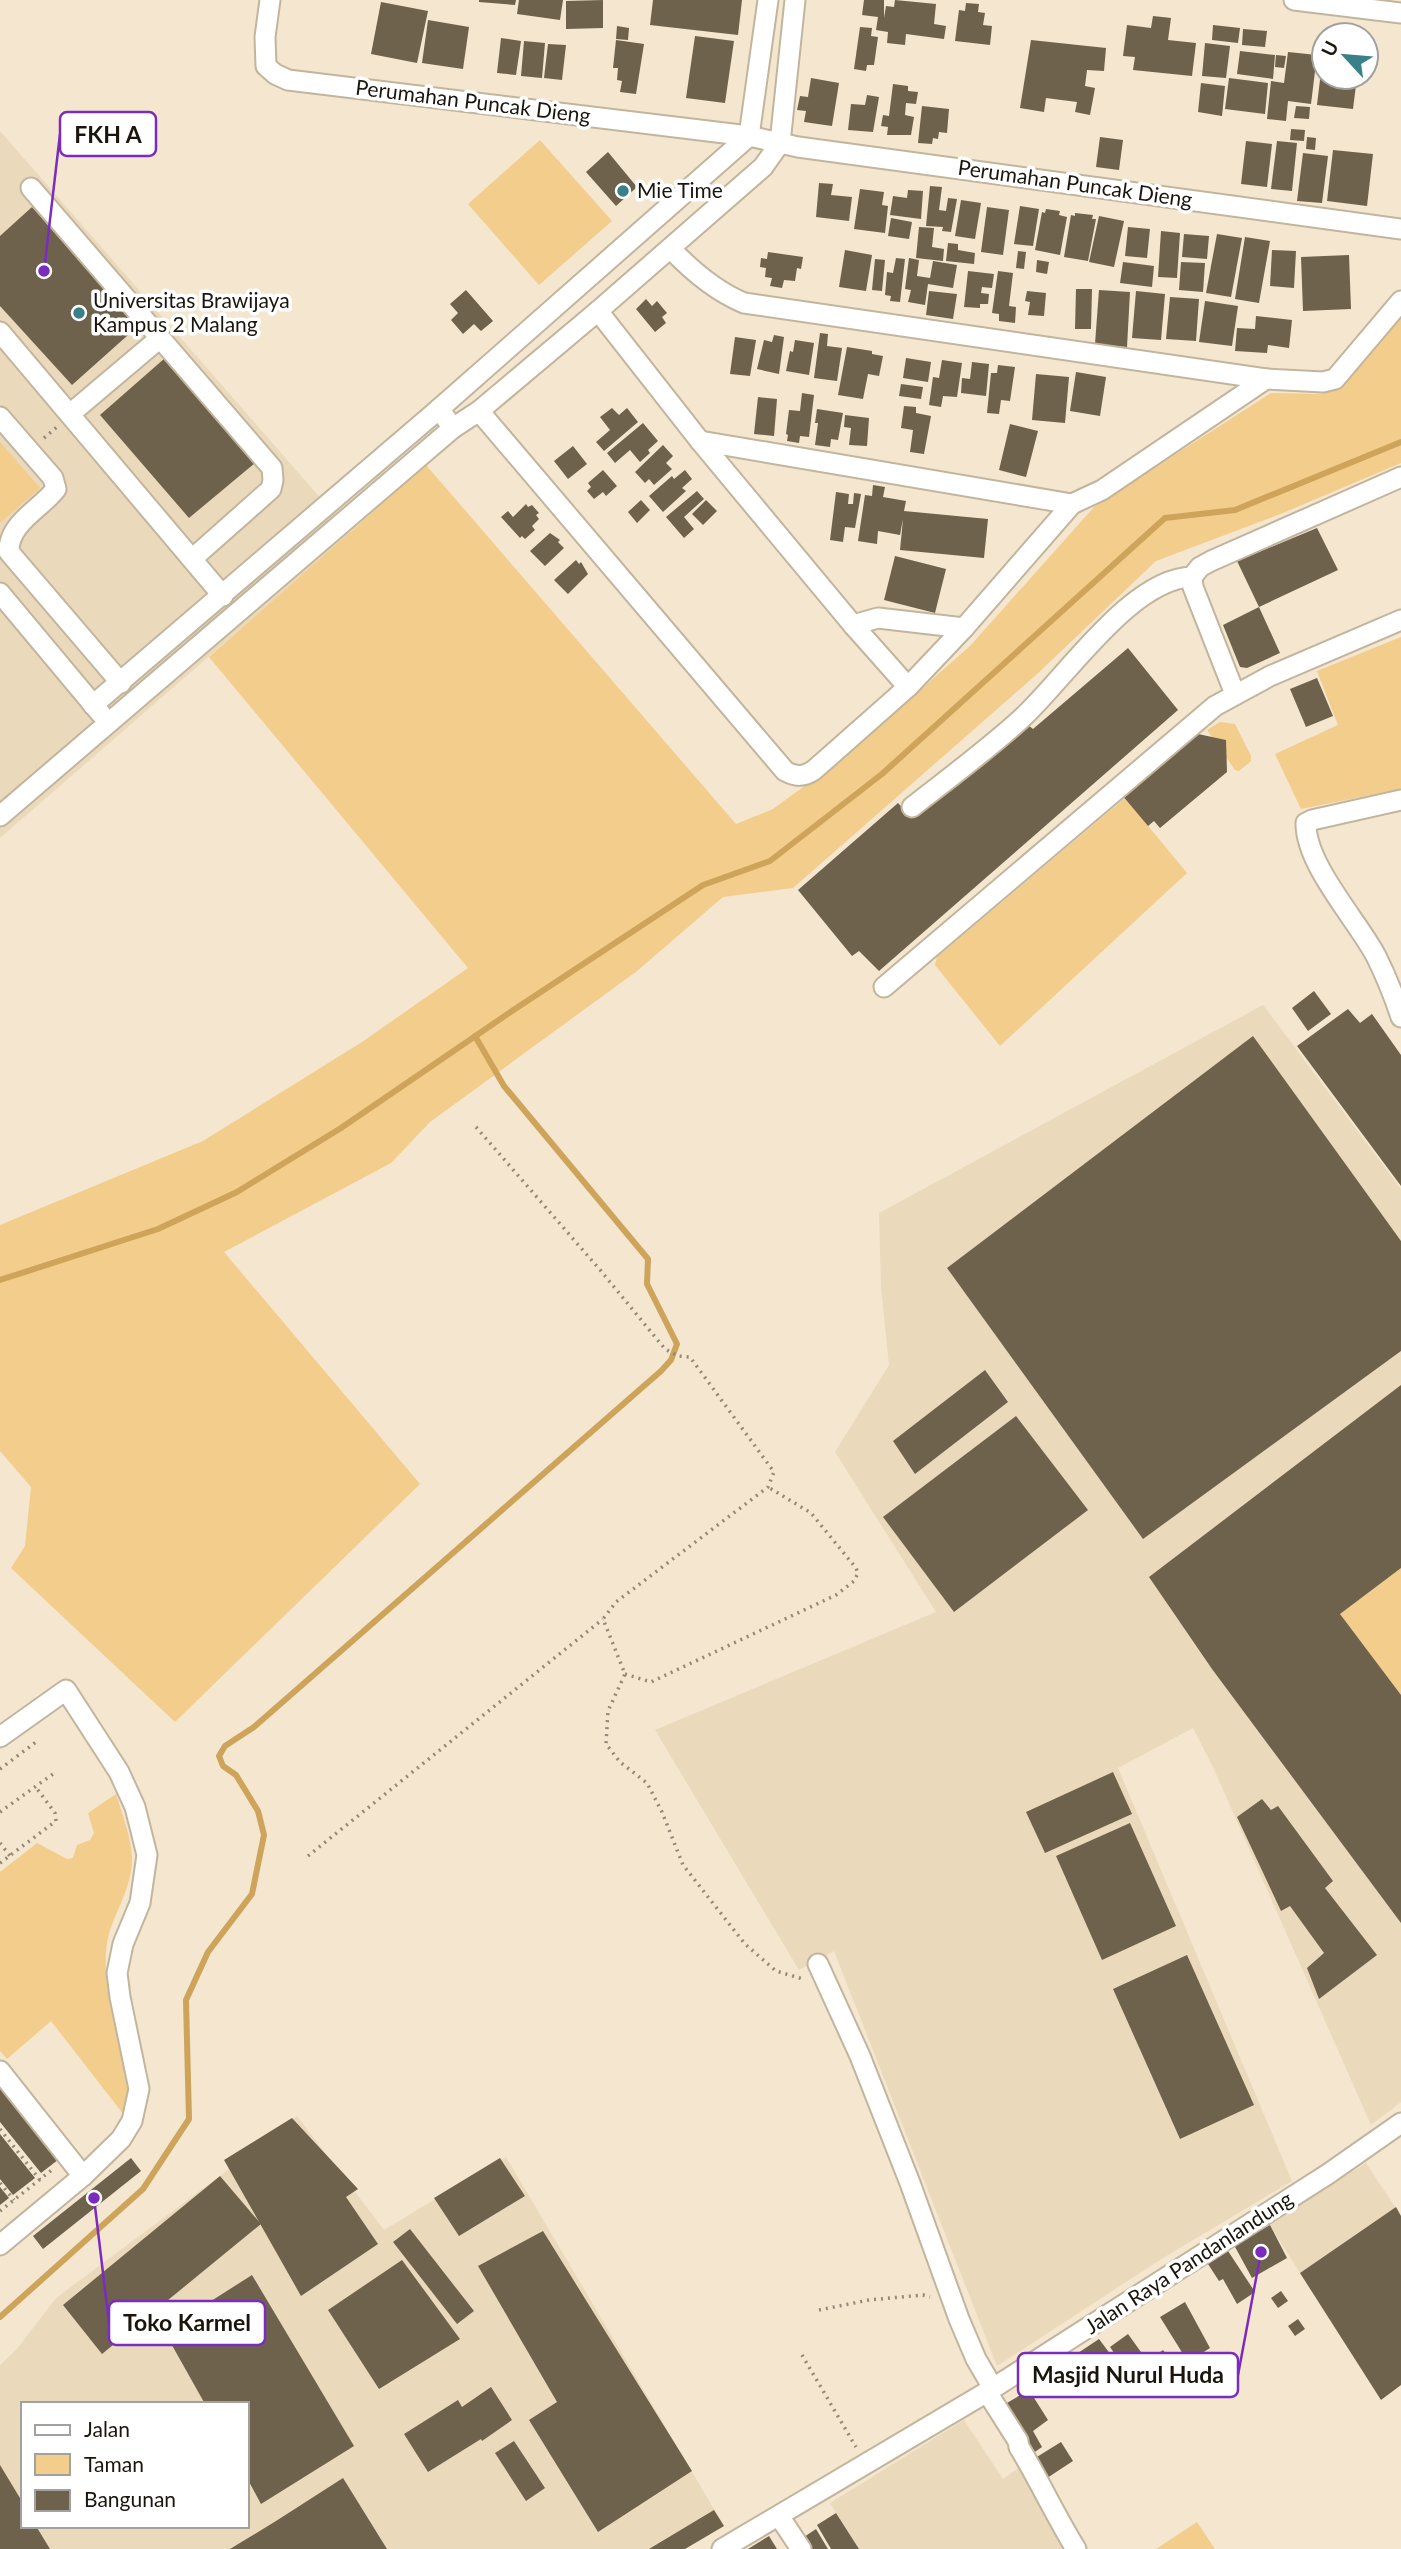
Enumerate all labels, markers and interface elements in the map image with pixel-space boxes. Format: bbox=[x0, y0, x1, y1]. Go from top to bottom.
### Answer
north arrow bbox=[1310, 21, 1380, 91]
text: U bbox=[1316, 37, 1343, 60]
street label: Perumahan Puncak Dieng bbox=[354, 74, 592, 127]
callout: FKH A bbox=[60, 112, 156, 156]
text: FKH A bbox=[74, 120, 143, 148]
street label: Perumahan Puncak Dieng bbox=[956, 154, 1194, 211]
place label: Mie Time bbox=[637, 177, 723, 202]
marker: Mie Time bbox=[615, 183, 631, 199]
place label: Universitas Brawijaya Kampus 2 Malang bbox=[93, 287, 290, 336]
marker: Universitas Brawijaya Kampus 2 Malang bbox=[71, 305, 87, 321]
street label: Jalan Raya Pandanlandung bbox=[1080, 2185, 1297, 2338]
callout: Toko Karmel bbox=[109, 2301, 265, 2345]
text: Toko Karmel bbox=[123, 2308, 251, 2336]
callout: Masjid Nurul Huda bbox=[1018, 2353, 1238, 2397]
text: Masjid Nurul Huda bbox=[1032, 2360, 1224, 2388]
legend bbox=[21, 2402, 248, 2528]
text: Jalan bbox=[84, 2416, 130, 2441]
text: Taman bbox=[84, 2451, 144, 2476]
text: Bangunan bbox=[84, 2486, 176, 2511]

